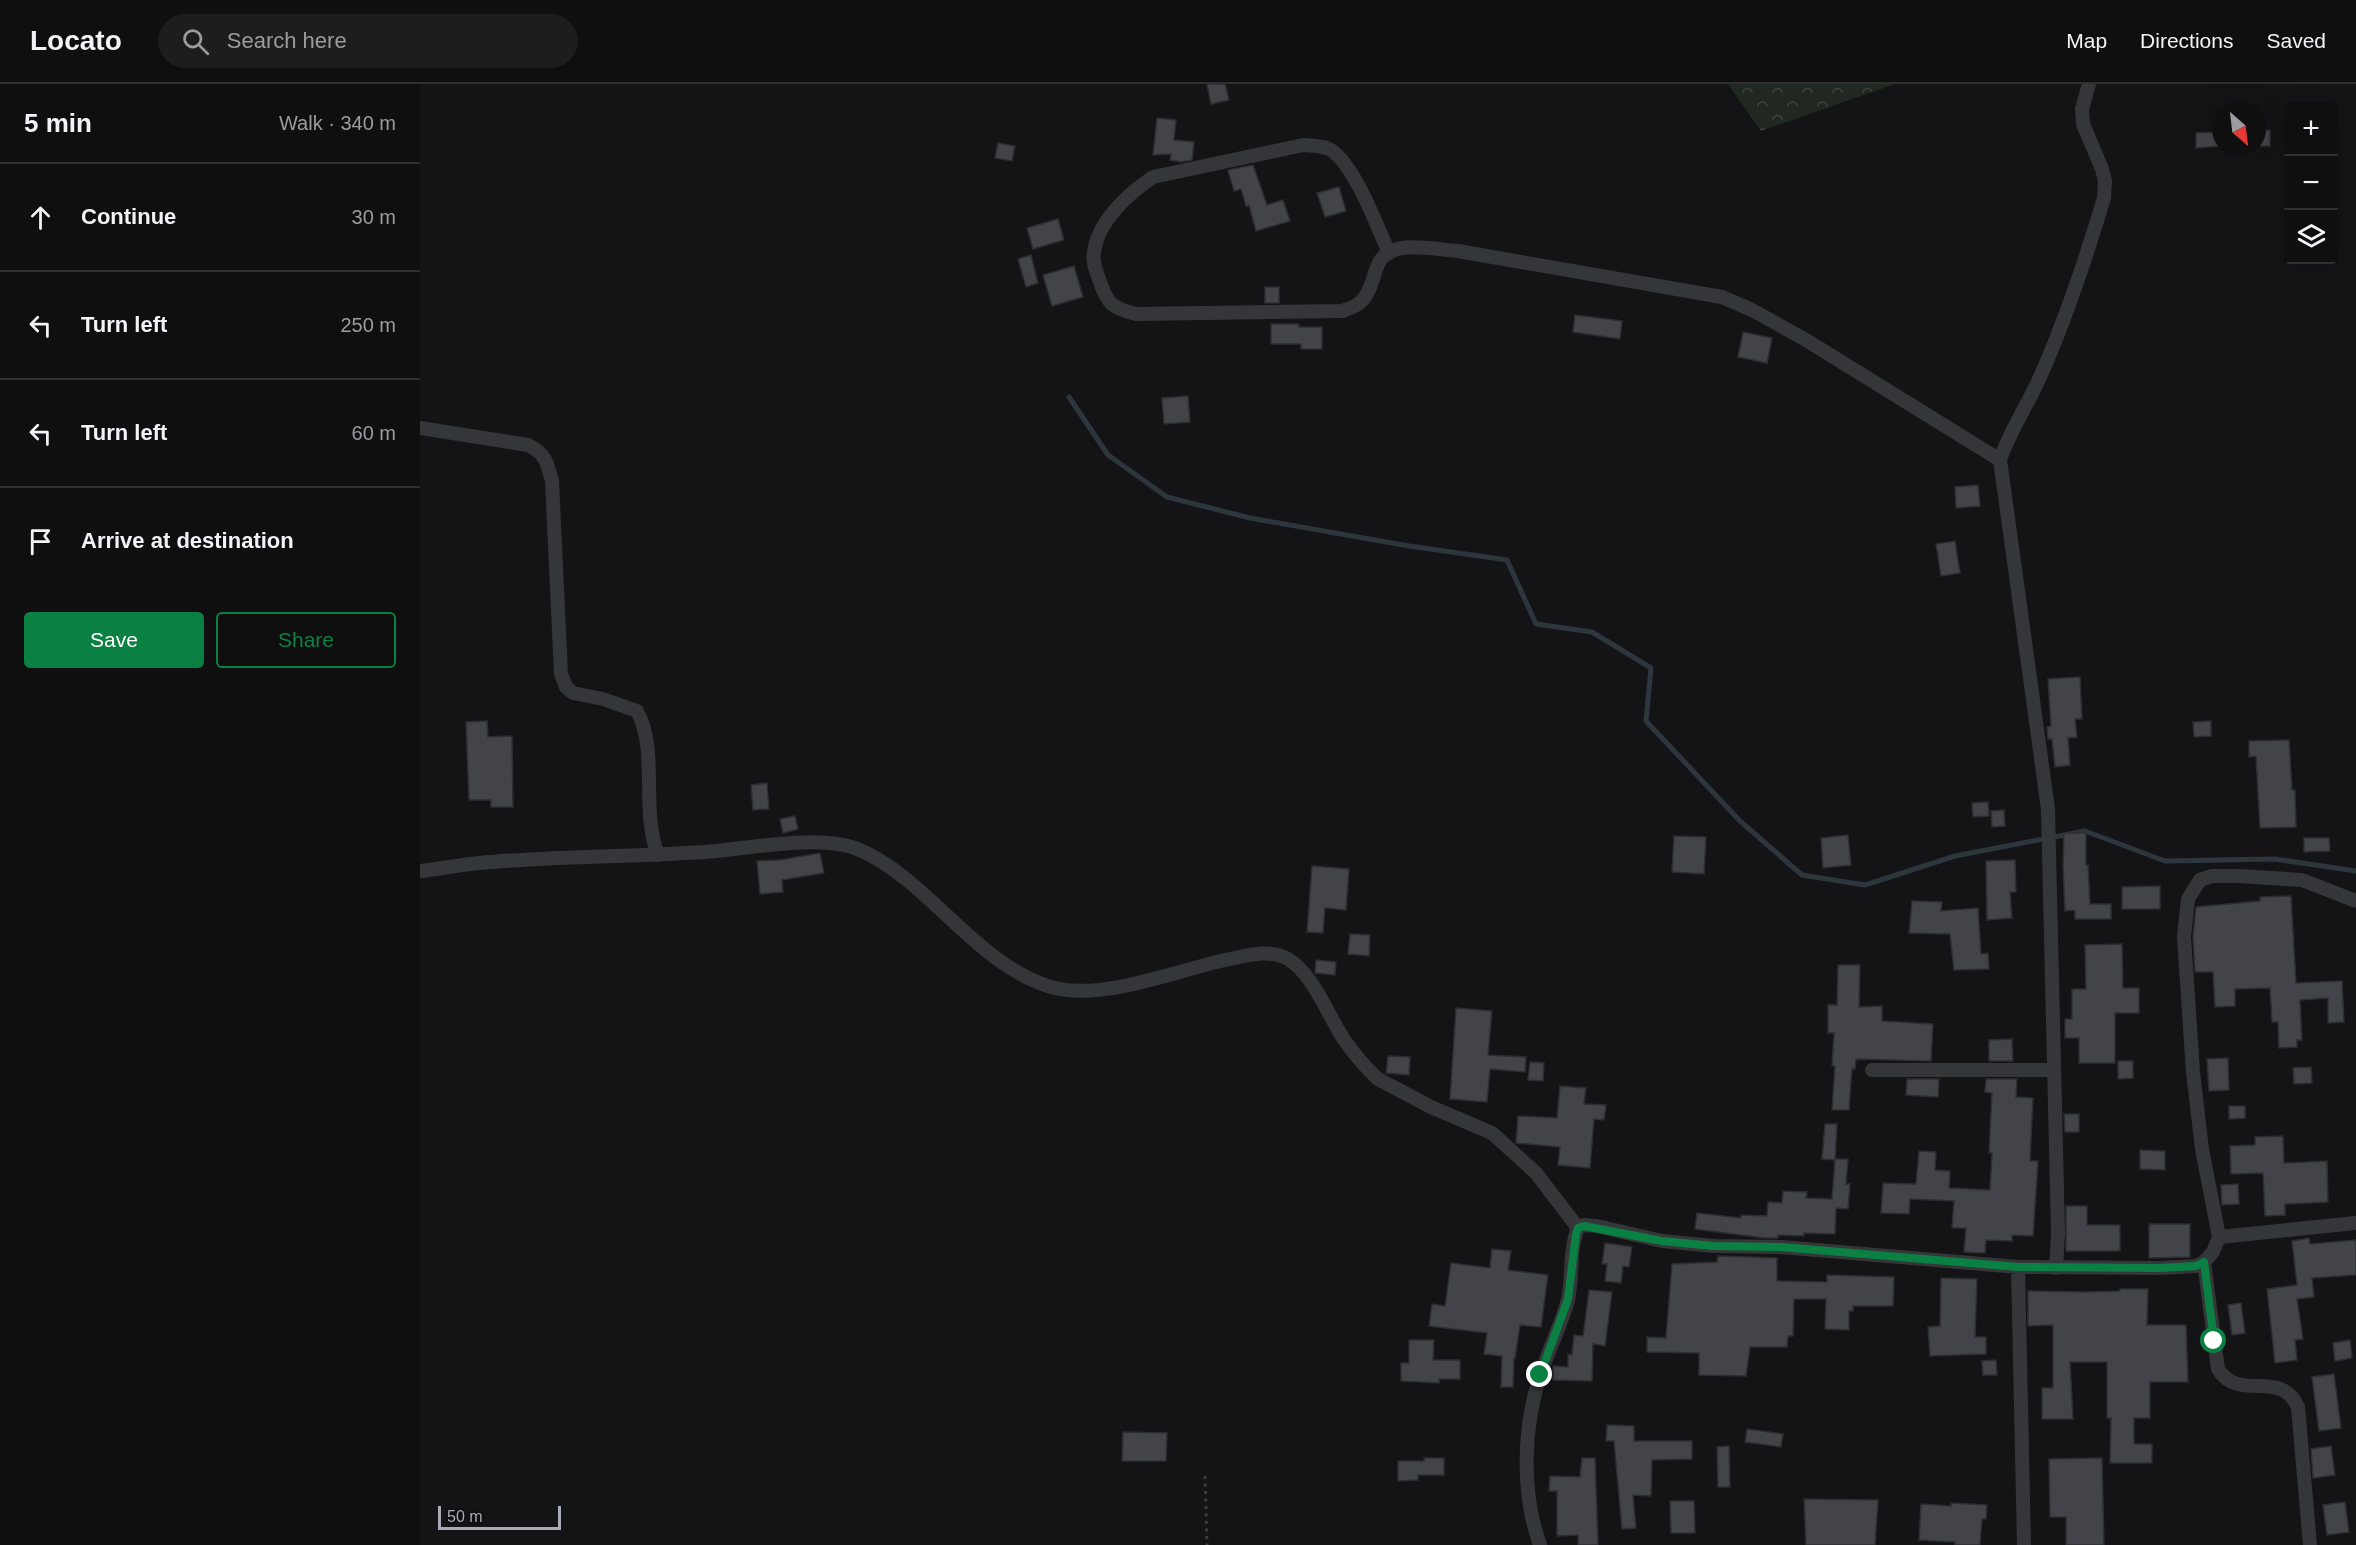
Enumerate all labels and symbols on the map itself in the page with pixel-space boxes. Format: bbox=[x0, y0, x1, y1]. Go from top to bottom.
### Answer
north arrow bbox=[2212, 102, 2266, 156]
route start bbox=[2200, 1327, 2226, 1353]
route end bbox=[1526, 1361, 1552, 1387]
scale bar bbox=[438, 1503, 561, 1530]

